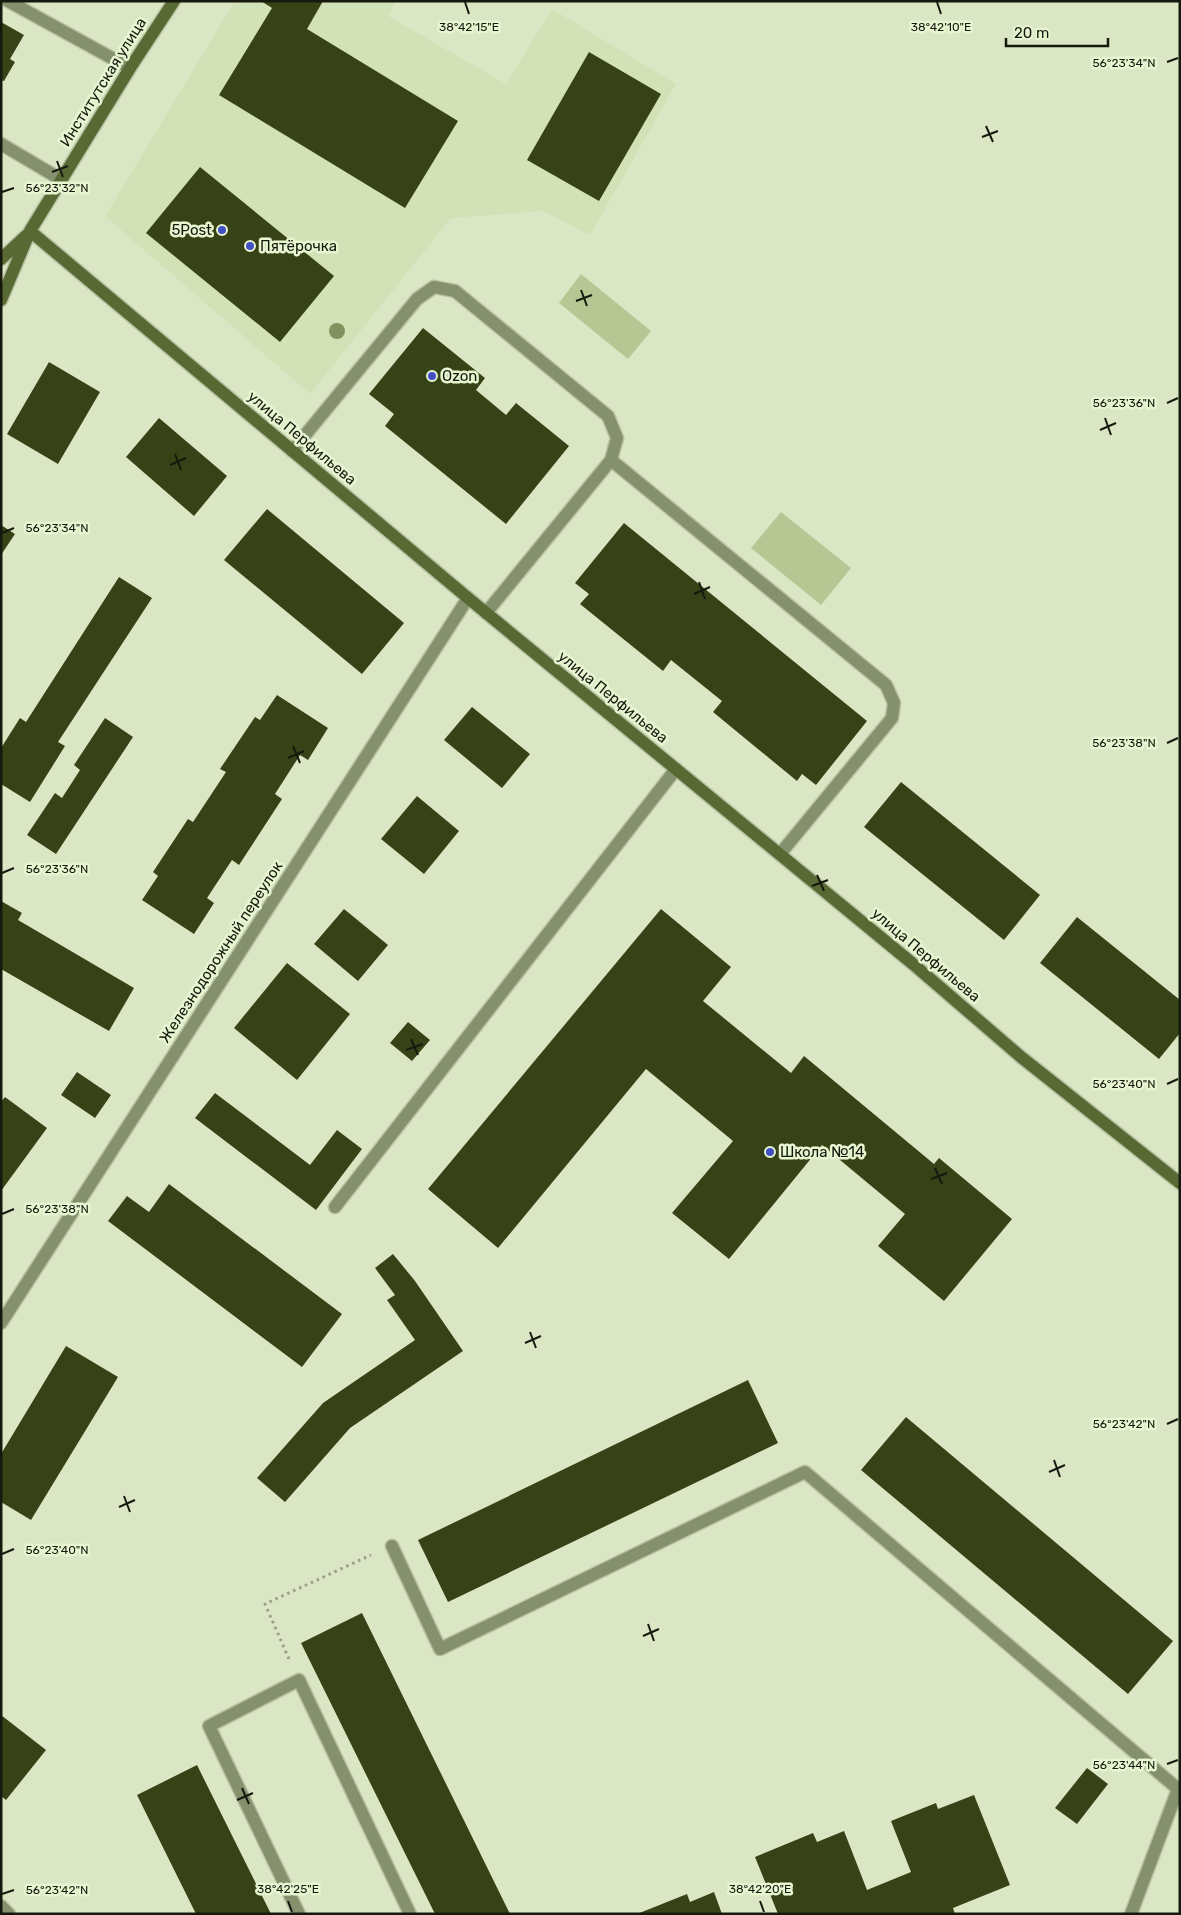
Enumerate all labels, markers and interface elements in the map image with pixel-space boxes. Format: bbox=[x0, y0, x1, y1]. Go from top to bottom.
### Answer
street label: Институтская улица bbox=[56, 14, 150, 150]
scale bar bbox=[1006, 15, 1108, 47]
text: 38°42'15"E bbox=[439, 20, 499, 34]
text: 38°42'10"E bbox=[911, 20, 971, 34]
text: 20 m bbox=[1014, 24, 1049, 42]
text: 56°23'34"N bbox=[1092, 56, 1156, 70]
text: 56°23'32"N bbox=[26, 181, 88, 195]
place label: 5Post bbox=[171, 221, 212, 239]
marker: 5Post bbox=[216, 224, 228, 236]
place label: Пятёрочка bbox=[260, 237, 337, 255]
marker: Пятёрочка bbox=[244, 240, 256, 252]
place label: Ozon bbox=[442, 367, 477, 385]
marker: Ozon bbox=[426, 370, 438, 382]
street label: улица Перфильева bbox=[244, 387, 360, 489]
text: 56°23'36"N bbox=[1093, 396, 1155, 410]
text: 56°23'34"N bbox=[25, 521, 89, 535]
street label: улица Перфильева bbox=[554, 647, 672, 747]
text: 56°23'38"N bbox=[1092, 736, 1156, 750]
street label: Железнодорожный переулок bbox=[155, 858, 287, 1046]
text: 56°23'36"N bbox=[26, 862, 88, 876]
street label: улица Перфильева bbox=[868, 904, 984, 1006]
text: 56°23'40"N bbox=[1092, 1077, 1156, 1091]
place label: Школа №14 bbox=[780, 1143, 864, 1161]
marker: Школа №14 bbox=[764, 1146, 776, 1158]
text: 56°23'38"N bbox=[25, 1202, 89, 1216]
text: 56°23'42"N bbox=[1093, 1417, 1155, 1431]
text: 56°23'40"N bbox=[25, 1543, 89, 1557]
text: 56°23'44"N bbox=[1093, 1758, 1155, 1772]
text: 38°42'25"E bbox=[257, 1882, 319, 1896]
text: 38°42'20"E bbox=[729, 1882, 791, 1896]
text: 56°23'42"N bbox=[26, 1883, 88, 1897]

